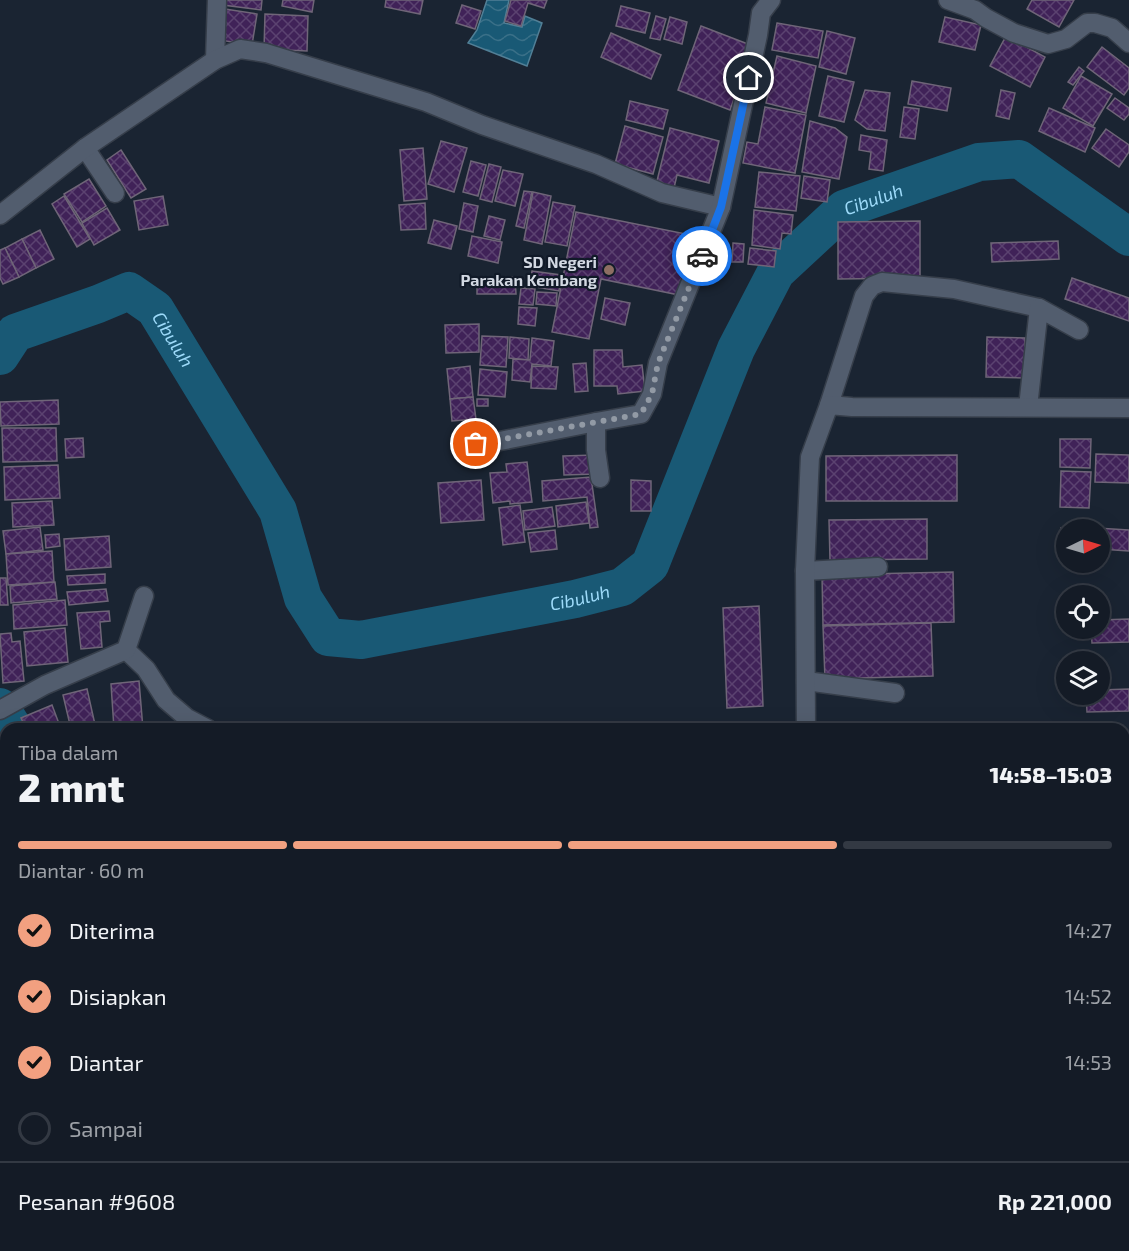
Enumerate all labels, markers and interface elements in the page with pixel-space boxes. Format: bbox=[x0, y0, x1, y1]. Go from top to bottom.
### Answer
pin bbox=[723, 52, 774, 103]
icon: home bbox=[732, 61, 765, 94]
water label: Cibuluh bbox=[841, 178, 906, 219]
courier bbox=[672, 226, 732, 286]
icon: car bbox=[686, 240, 719, 273]
place label: SD Negeri Parakan Kembang bbox=[460, 252, 598, 289]
marker: SD Negeri Parakan Kembang bbox=[602, 263, 616, 277]
water label: Cibuluh bbox=[148, 307, 199, 371]
pin bbox=[450, 418, 501, 469]
icon: bag bbox=[459, 427, 492, 460]
north arrow bbox=[1056, 519, 1110, 573]
map controls bbox=[1056, 519, 1110, 705]
water label: Cibuluh bbox=[548, 580, 612, 615]
button: locate bbox=[1056, 585, 1110, 639]
button: layers bbox=[1056, 651, 1110, 705]
text: Tiba dalam bbox=[18, 740, 118, 764]
text: 14:58–15:03 bbox=[989, 761, 1112, 787]
text: 2 mnt bbox=[18, 763, 124, 810]
text: Diantar · 60 m bbox=[18, 858, 144, 882]
icon: check bbox=[18, 914, 51, 947]
text: Diterima bbox=[69, 917, 155, 943]
text: 14:27 bbox=[1066, 918, 1112, 942]
icon: check bbox=[18, 980, 51, 1013]
text: Disiapkan bbox=[69, 983, 167, 1009]
text: 14:52 bbox=[1065, 984, 1112, 1008]
icon: check bbox=[18, 1046, 51, 1079]
text: Diantar bbox=[69, 1049, 143, 1075]
text: 14:53 bbox=[1065, 1050, 1112, 1074]
text: Sampai bbox=[69, 1115, 143, 1141]
text: Pesanan #9608 bbox=[18, 1188, 175, 1214]
text: Rp 221,000 bbox=[998, 1188, 1112, 1214]

